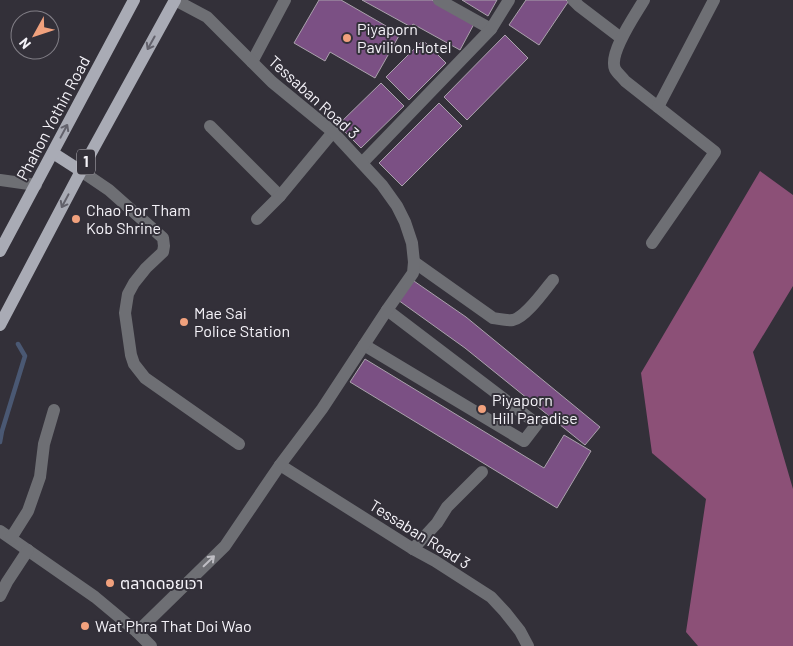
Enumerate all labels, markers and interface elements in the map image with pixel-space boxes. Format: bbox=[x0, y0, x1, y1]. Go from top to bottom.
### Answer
north arrow bbox=[10, 10, 60, 60]
place label: Piyaporn Pavilion Hotel bbox=[357, 19, 451, 56]
marker: Piyaporn Pavilion Hotel bbox=[341, 32, 353, 44]
text: N bbox=[15, 35, 34, 53]
one-way arrow bbox=[146, 35, 156, 49]
street label: Tessaban Road 3 bbox=[265, 51, 364, 142]
street label: Phahon Yothin Road bbox=[12, 52, 93, 183]
one-way arrow bbox=[60, 124, 69, 139]
road number: 1 bbox=[77, 150, 95, 174]
one-way arrow bbox=[60, 193, 69, 208]
place label: Chao Por Tham Kob Shrine bbox=[86, 200, 191, 237]
marker: Chao Por Tham Kob Shrine bbox=[70, 213, 82, 225]
place label: Mae Sai Police Station bbox=[194, 303, 290, 340]
marker: Mae Sai Police Station bbox=[178, 316, 190, 328]
place label: Piyaporn Hill Paradise bbox=[492, 390, 578, 427]
marker: Piyaporn Hill Paradise bbox=[476, 403, 488, 415]
street label: Tessaban Road 3 bbox=[366, 495, 474, 572]
one-way arrow bbox=[203, 556, 215, 568]
place label: ตลาดดอยเวา bbox=[120, 573, 203, 592]
marker: ตลาดดอยเวา bbox=[104, 577, 116, 589]
place label: Wat Phra That Doi Wao bbox=[95, 616, 252, 635]
marker: Wat Phra That Doi Wao bbox=[79, 620, 91, 632]

